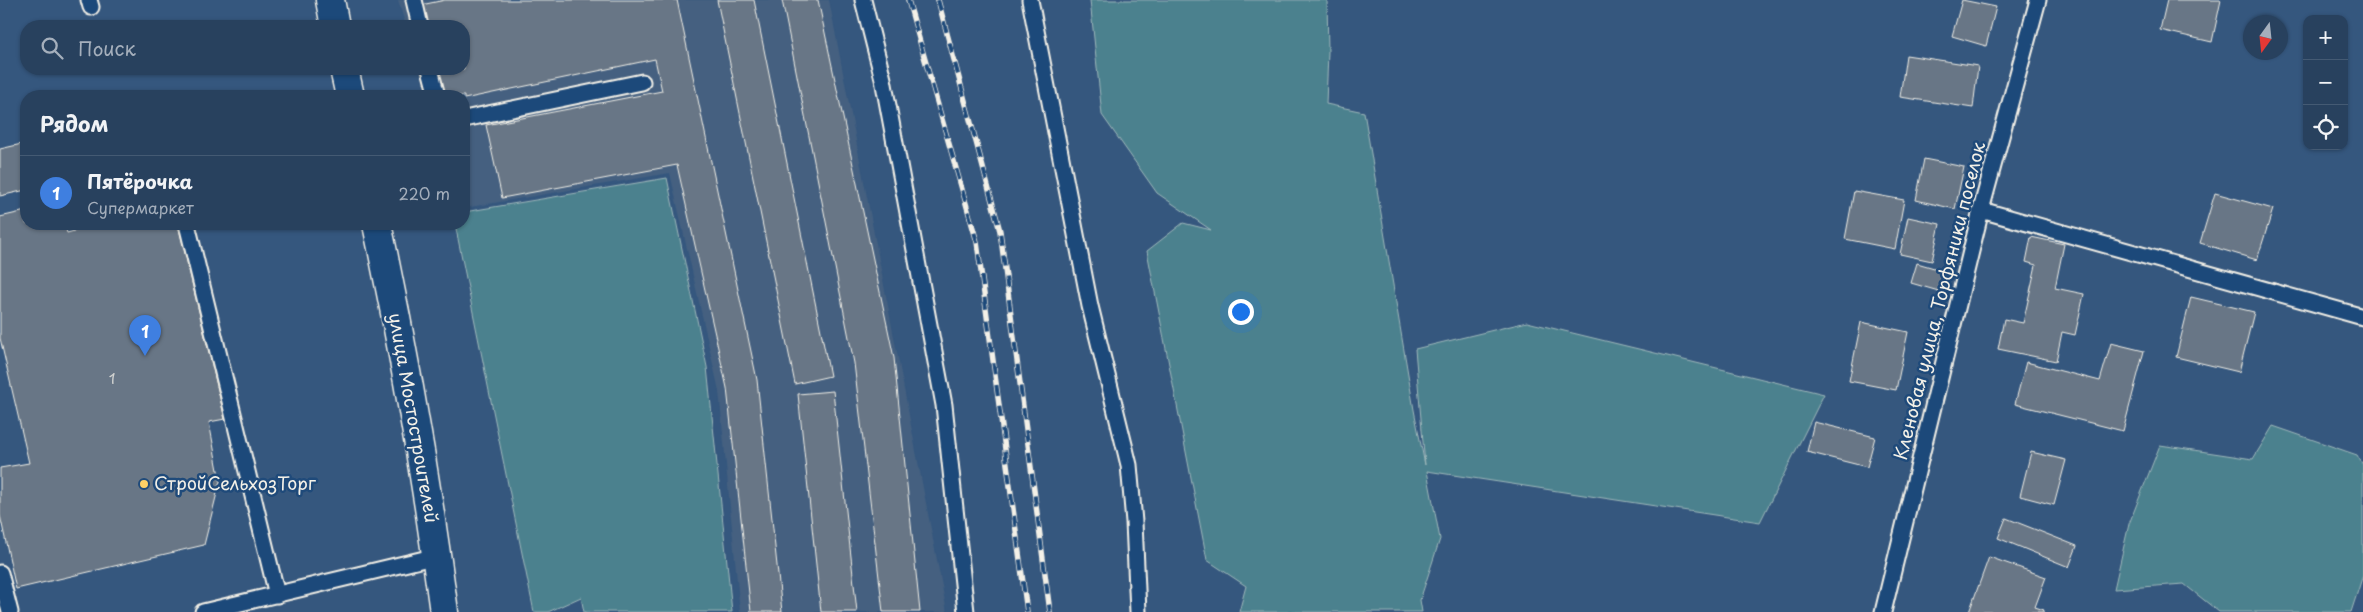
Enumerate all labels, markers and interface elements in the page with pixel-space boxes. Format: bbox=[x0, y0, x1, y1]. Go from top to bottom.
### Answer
north arrow bbox=[2243, 15, 2288, 60]
map controls bbox=[2303, 15, 2348, 150]
button: + bbox=[2303, 15, 2348, 60]
search box bbox=[20, 20, 470, 75]
icon: search bbox=[38, 34, 66, 62]
text: Поиск bbox=[78, 34, 136, 62]
button: − bbox=[2303, 60, 2348, 105]
button: locate bbox=[2303, 105, 2348, 150]
text: Рядом bbox=[40, 107, 108, 139]
street label: Кленовая улица, Торфяники поселок bbox=[1886, 138, 1991, 463]
text: Пятёрочка bbox=[87, 167, 193, 195]
text: 1 bbox=[52, 181, 60, 205]
text: 220 m bbox=[399, 181, 450, 205]
text: Супермаркет bbox=[87, 195, 194, 219]
your location bbox=[1228, 299, 1254, 325]
street label: улица Мостостроителей bbox=[383, 311, 446, 525]
pin: 1 bbox=[129, 315, 161, 356]
house number: 1 bbox=[109, 366, 115, 389]
place label: СтройСельхозТорг bbox=[154, 469, 317, 496]
marker: СтройСельхозТорг bbox=[138, 478, 150, 490]

